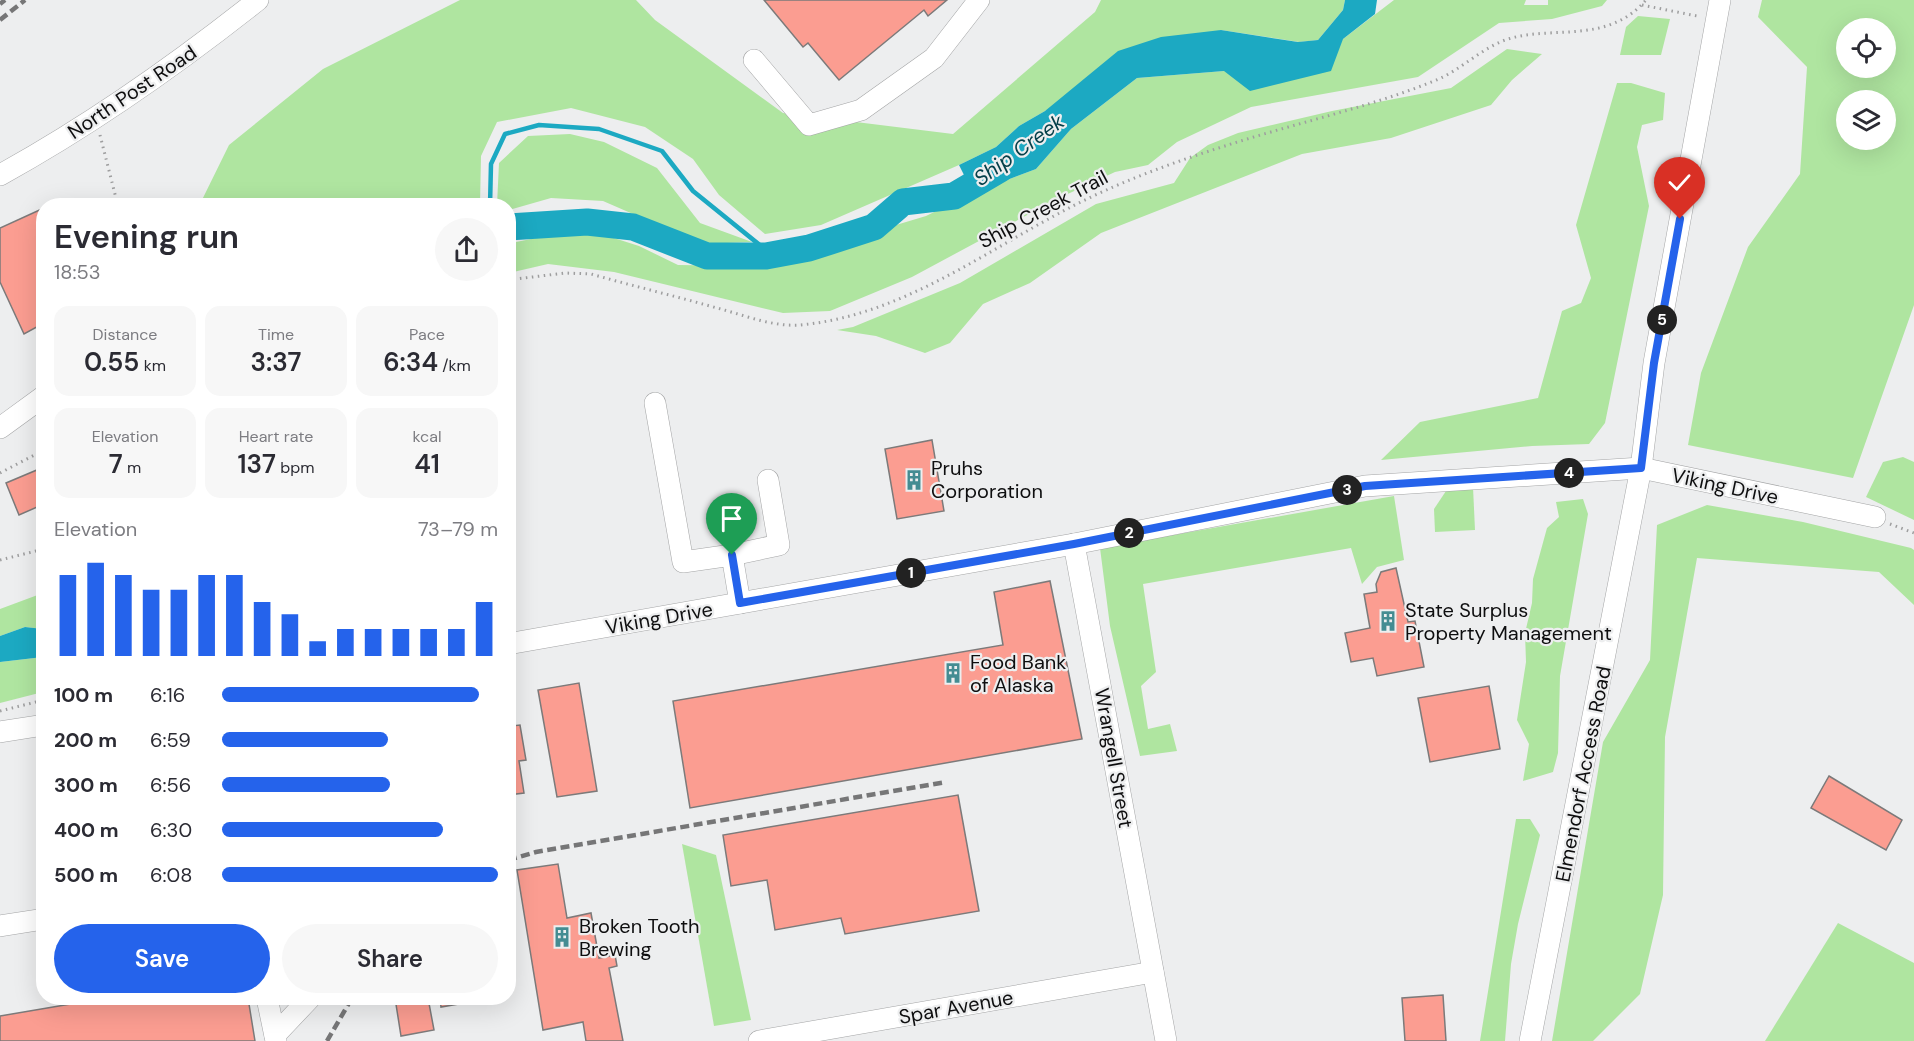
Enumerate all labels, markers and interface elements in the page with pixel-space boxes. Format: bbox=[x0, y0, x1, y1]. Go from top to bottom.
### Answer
map controls bbox=[1836, 18, 1896, 150]
button: locate bbox=[1836, 18, 1896, 78]
street label: North Post Road bbox=[63, 39, 201, 145]
button: layers bbox=[1836, 90, 1896, 150]
water label: Ship Creek bbox=[968, 107, 1070, 192]
pin bbox=[1654, 157, 1705, 219]
street label: Ship Creek Trail bbox=[974, 164, 1112, 254]
icon: check bbox=[1663, 166, 1696, 199]
text: Evening run bbox=[54, 215, 239, 258]
button: share bbox=[435, 218, 498, 281]
text: 18:53 bbox=[54, 259, 100, 285]
pin: 5 bbox=[1647, 305, 1677, 335]
text: 5 bbox=[1657, 309, 1667, 330]
text: Distance bbox=[93, 324, 157, 345]
text: Time bbox=[258, 324, 294, 345]
text: Pace bbox=[409, 324, 445, 345]
text: 0.55 bbox=[84, 345, 139, 379]
text: 3:37 bbox=[250, 345, 302, 379]
text: 6:34 bbox=[383, 345, 438, 379]
text: km bbox=[139, 355, 166, 376]
text: /km bbox=[438, 355, 471, 376]
text: Elevation bbox=[92, 426, 158, 447]
text: Heart rate bbox=[239, 426, 313, 447]
text: kcal bbox=[413, 426, 441, 447]
text: 7 bbox=[109, 447, 123, 481]
text: 137 bbox=[238, 447, 276, 481]
text: 41 bbox=[414, 447, 440, 481]
place label: Pruhs Corporation bbox=[931, 455, 1043, 504]
text: m bbox=[123, 457, 141, 478]
text: bpm bbox=[276, 457, 314, 478]
pin: 4 bbox=[1554, 458, 1584, 488]
text: 4 bbox=[1564, 462, 1574, 483]
street label: Viking Drive bbox=[1669, 462, 1781, 510]
building icon: Pruhs Corporation bbox=[902, 468, 926, 492]
pin: 3 bbox=[1332, 475, 1362, 505]
text: 3 bbox=[1342, 479, 1352, 500]
pin bbox=[706, 493, 757, 555]
icon: arrive bbox=[715, 502, 748, 535]
text: Elevation bbox=[54, 516, 137, 542]
text: 73–79 m bbox=[418, 516, 498, 542]
pin: 2 bbox=[1114, 518, 1144, 548]
text: 2 bbox=[1124, 522, 1134, 543]
pin: 1 bbox=[896, 558, 926, 588]
text: 1 bbox=[908, 562, 914, 583]
street label: Viking Drive bbox=[603, 596, 715, 640]
place label: State Surplus Property Management bbox=[1405, 597, 1612, 646]
building icon: State Surplus Property Management bbox=[1376, 609, 1400, 633]
place label: Food Bank of Alaska bbox=[970, 649, 1066, 698]
building icon: Food Bank of Alaska bbox=[941, 661, 965, 685]
street label: Elmendorf Access Road bbox=[1549, 664, 1617, 884]
text: 100 m bbox=[54, 682, 113, 708]
text: 6:16 bbox=[150, 682, 185, 708]
street label: Wrangell Street bbox=[1089, 686, 1139, 830]
text: 200 m bbox=[54, 727, 117, 753]
text: 6:59 bbox=[150, 727, 191, 753]
text: 300 m bbox=[54, 772, 118, 798]
text: 6:56 bbox=[150, 772, 191, 798]
text: 400 m bbox=[54, 817, 119, 843]
text: 6:30 bbox=[150, 817, 192, 843]
text: 500 m bbox=[54, 862, 118, 888]
text: 6:08 bbox=[150, 862, 192, 888]
place label: Broken Tooth Brewing bbox=[579, 913, 700, 962]
button: Save bbox=[54, 924, 270, 993]
button: Share bbox=[282, 924, 498, 993]
building icon: Broken Tooth Brewing bbox=[550, 925, 574, 949]
street label: Spar Avenue bbox=[897, 984, 1015, 1030]

